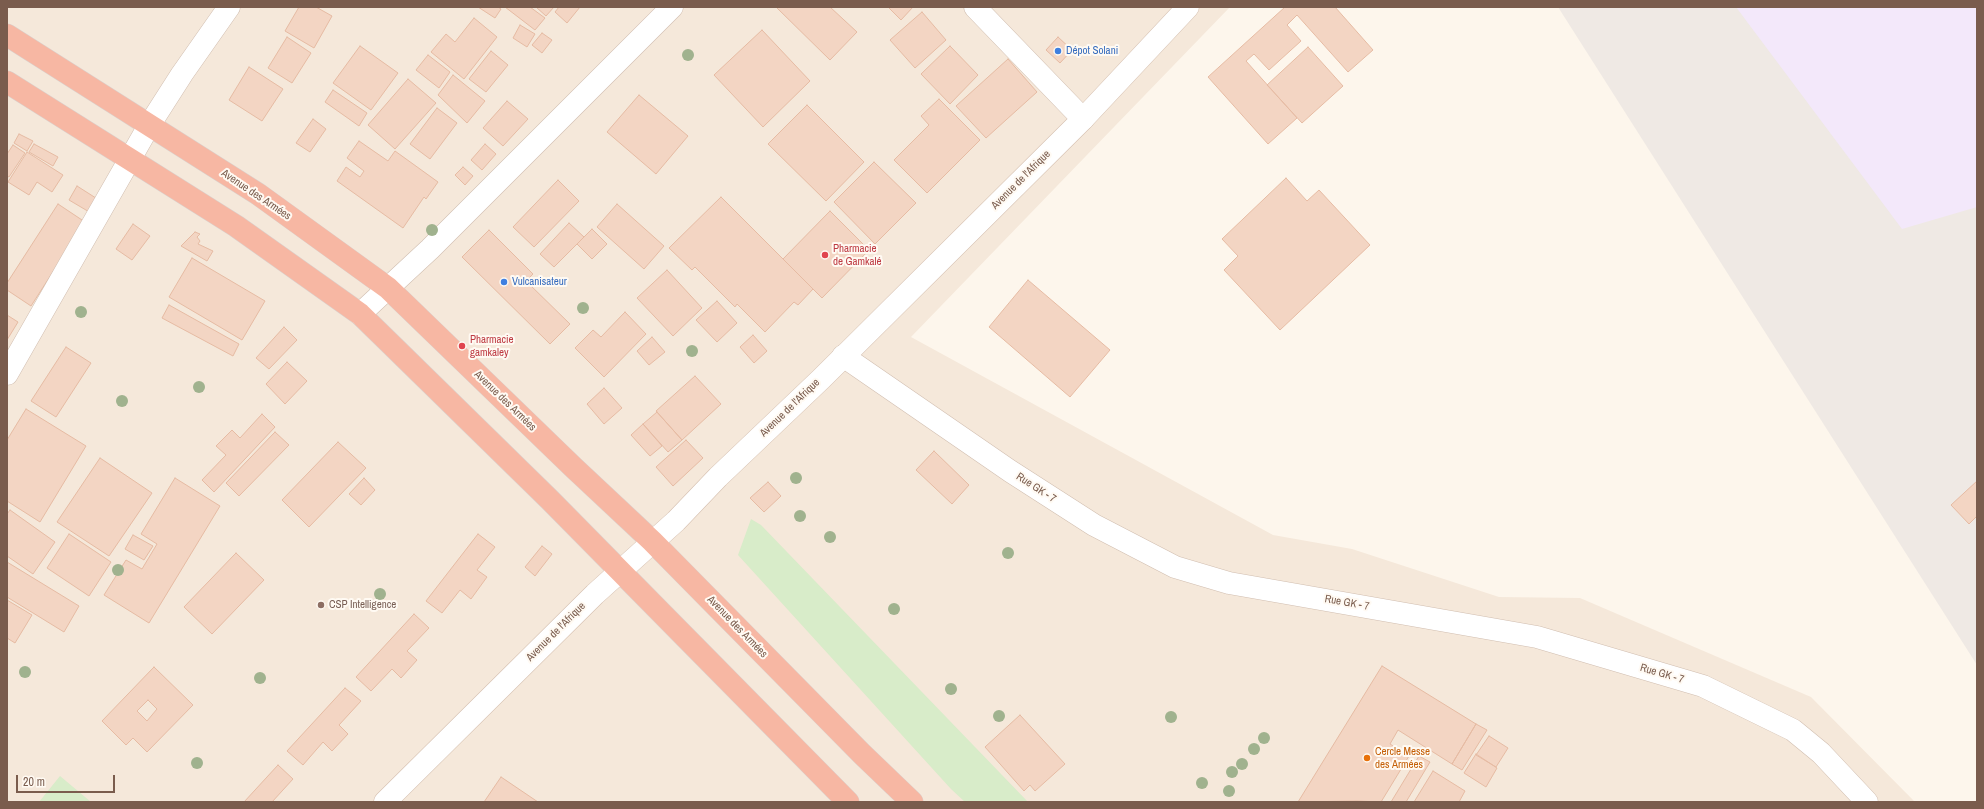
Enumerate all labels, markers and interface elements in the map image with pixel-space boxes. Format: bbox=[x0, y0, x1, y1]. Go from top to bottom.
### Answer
place label: Dépot Solani bbox=[1066, 44, 1118, 58]
marker: Dépot Solani bbox=[1053, 46, 1063, 56]
street label: Avenue de l'Afrique bbox=[989, 148, 1053, 212]
street label: Avenue des Armées bbox=[219, 167, 293, 223]
place label: Pharmacie de Gamkalé bbox=[833, 242, 882, 268]
marker: Pharmacie de Gamkalé bbox=[820, 250, 830, 260]
place label: Vulcanisateur bbox=[512, 275, 567, 289]
marker: Vulcanisateur bbox=[499, 277, 509, 287]
place label: Pharmacie gamkaley bbox=[470, 333, 514, 359]
marker: Pharmacie gamkaley bbox=[457, 341, 467, 351]
street label: Avenue des Armées bbox=[471, 368, 539, 434]
street label: Avenue de l'Afrique bbox=[757, 376, 823, 440]
street label: Rue GK - 7 bbox=[1013, 470, 1059, 506]
street label: Avenue des Armées bbox=[704, 593, 770, 661]
street label: Rue GK - 7 bbox=[1324, 593, 1370, 613]
place label: CSP Intelligence bbox=[329, 598, 396, 612]
marker: CSP Intelligence bbox=[316, 600, 326, 610]
street label: Avenue de l'Afrique bbox=[524, 600, 588, 664]
street label: Rue GK - 7 bbox=[1638, 661, 1686, 687]
place label: Cercle Messe des Armées bbox=[1375, 745, 1430, 771]
marker: Cercle Messe des Armées bbox=[1362, 753, 1372, 763]
scale bar bbox=[18, 767, 117, 793]
text: 20 m bbox=[23, 774, 45, 790]

